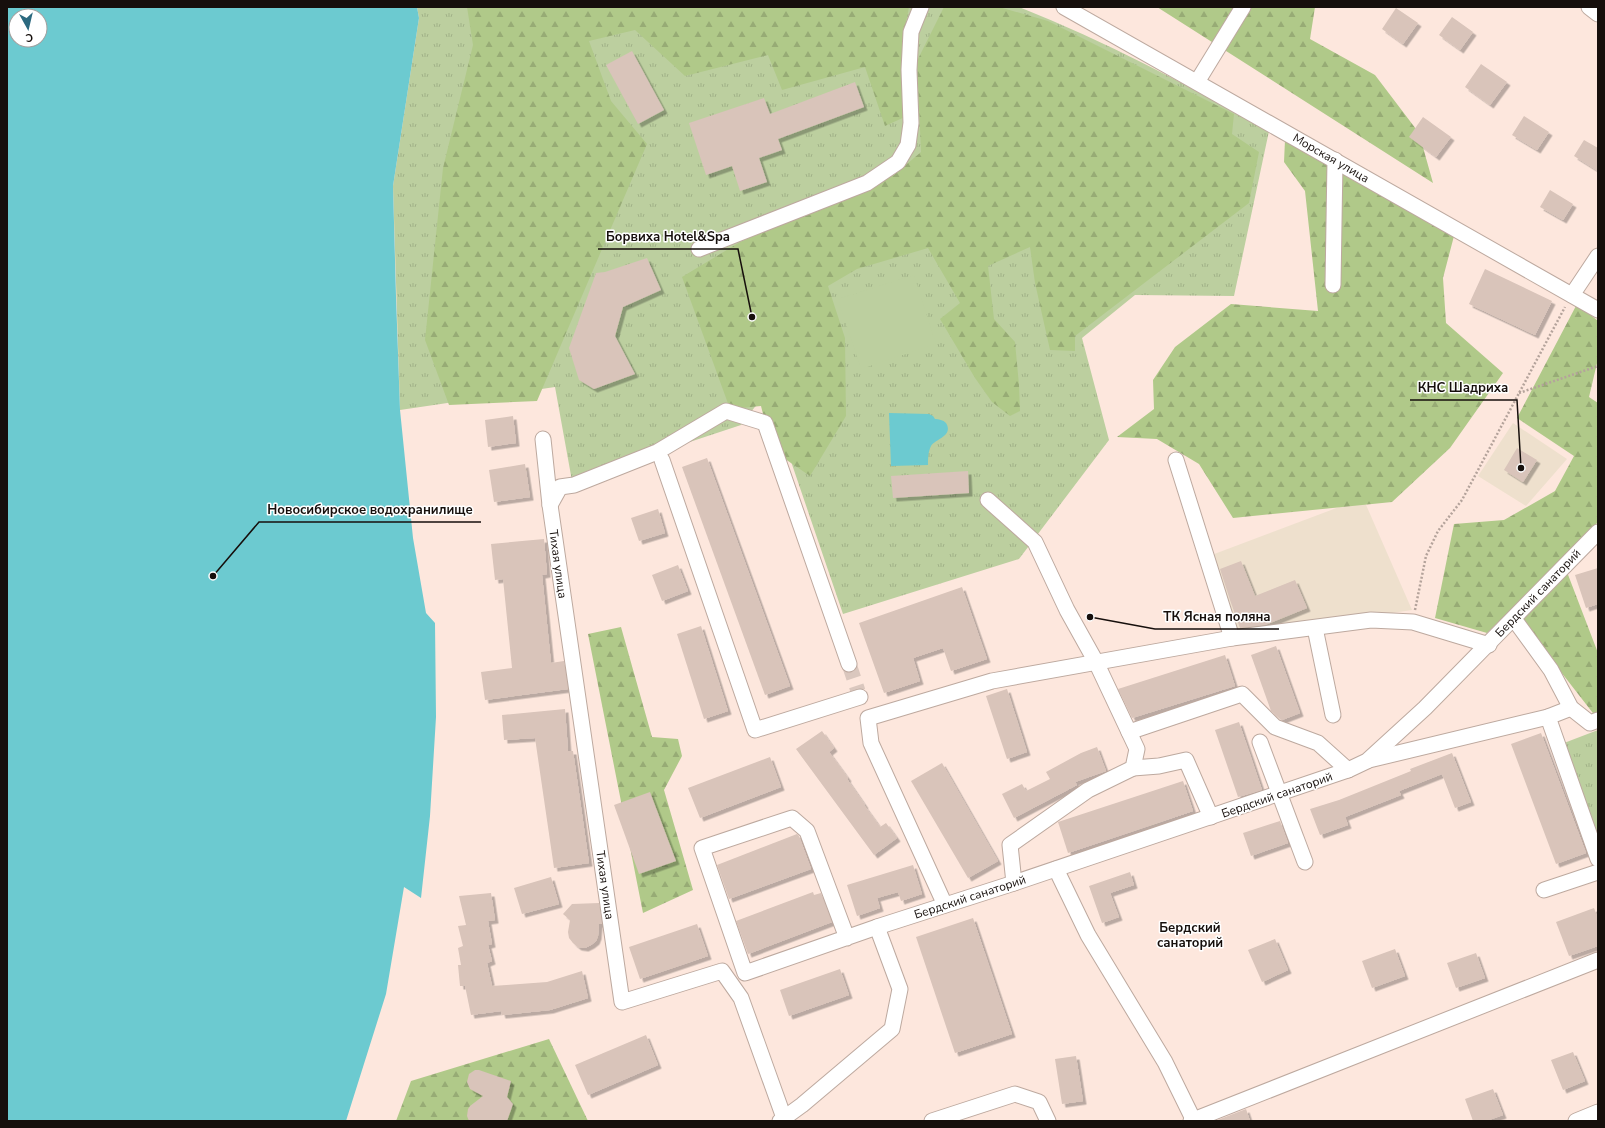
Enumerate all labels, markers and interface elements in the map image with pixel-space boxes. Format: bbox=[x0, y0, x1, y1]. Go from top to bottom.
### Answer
north arrow bbox=[8, 8, 48, 48]
text: С bbox=[24, 29, 34, 45]
street label: Морская улица bbox=[1290, 130, 1372, 186]
callout: Борвиха Hotel&Spa bbox=[598, 224, 738, 249]
text: Борвиха Hotel&Spa bbox=[606, 228, 730, 246]
callout: КНС Шадриха bbox=[1410, 375, 1517, 400]
text: КНС Шадриха bbox=[1418, 379, 1508, 397]
callout: Новосибирское водохранилище bbox=[259, 497, 481, 522]
text: Новосибирское водохранилище bbox=[267, 501, 473, 519]
street label: Тихая улица bbox=[545, 529, 571, 599]
street label: Бердский санаторий bbox=[1492, 545, 1584, 641]
callout: ТК Ясная поляна bbox=[1155, 604, 1279, 629]
text: ТК Ясная поляна bbox=[1163, 608, 1271, 626]
street label: Бердский санаторий bbox=[1219, 768, 1335, 822]
street label: Тихая улица bbox=[592, 850, 618, 920]
street label: Бердский санаторий bbox=[912, 871, 1028, 923]
district label: Бердский санаторий bbox=[1157, 919, 1223, 952]

